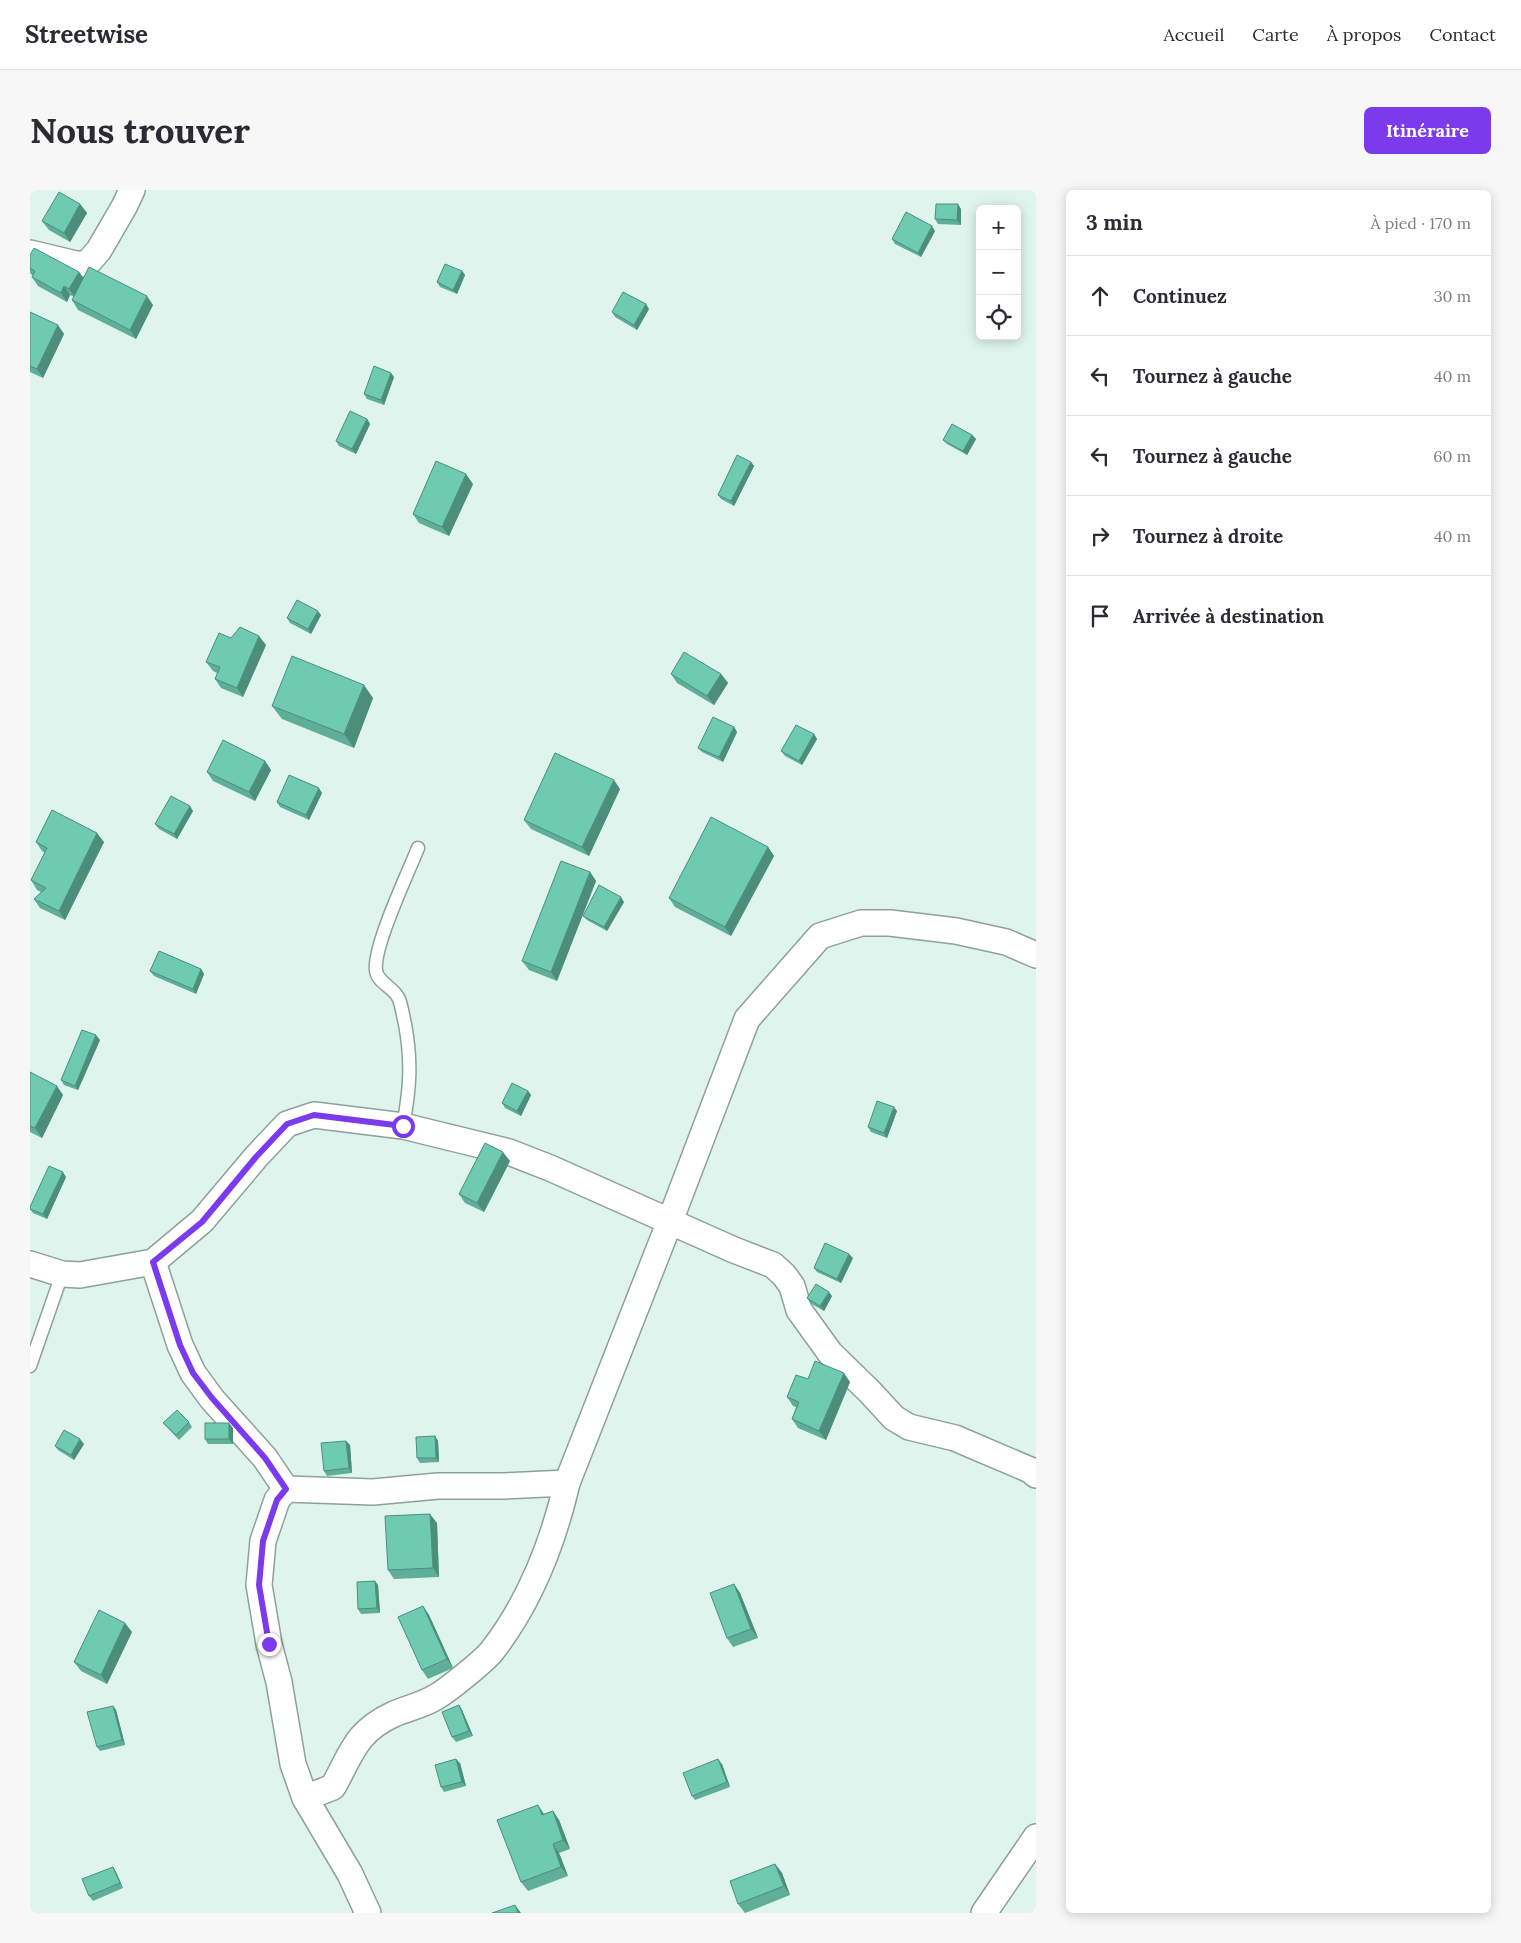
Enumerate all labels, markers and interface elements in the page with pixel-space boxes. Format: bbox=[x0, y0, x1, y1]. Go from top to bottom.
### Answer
text: Streetwise bbox=[25, 19, 148, 50]
text: Accueil bbox=[1164, 23, 1224, 46]
text: Carte bbox=[1252, 23, 1299, 46]
text: À propos bbox=[1327, 23, 1401, 46]
text: Contact bbox=[1429, 23, 1496, 46]
button: Itinéraire bbox=[1364, 107, 1491, 154]
text: Nous trouver bbox=[30, 108, 250, 153]
map controls bbox=[976, 205, 1021, 340]
button: + bbox=[976, 205, 1021, 250]
text: 3 min bbox=[1086, 209, 1143, 236]
text: À pied · 170 m bbox=[1371, 213, 1471, 233]
button: − bbox=[976, 250, 1021, 295]
icon: ahead bbox=[1086, 282, 1114, 310]
text: Continuez bbox=[1133, 284, 1227, 308]
text: 30 m bbox=[1434, 286, 1471, 306]
button: locate bbox=[976, 295, 1021, 340]
icon: left bbox=[1086, 362, 1114, 390]
text: Tournez à gauche bbox=[1133, 364, 1292, 388]
text: 40 m bbox=[1434, 366, 1471, 386]
icon: left bbox=[1086, 442, 1114, 470]
text: Tournez à gauche bbox=[1133, 444, 1292, 468]
text: 60 m bbox=[1433, 446, 1471, 466]
icon: right bbox=[1086, 522, 1114, 550]
text: Tournez à droite bbox=[1133, 524, 1283, 548]
text: 40 m bbox=[1434, 526, 1471, 546]
icon: arrive bbox=[1086, 602, 1114, 630]
text: Arrivée à destination bbox=[1133, 604, 1324, 628]
route start bbox=[392, 1115, 415, 1138]
route end bbox=[258, 1633, 281, 1656]

